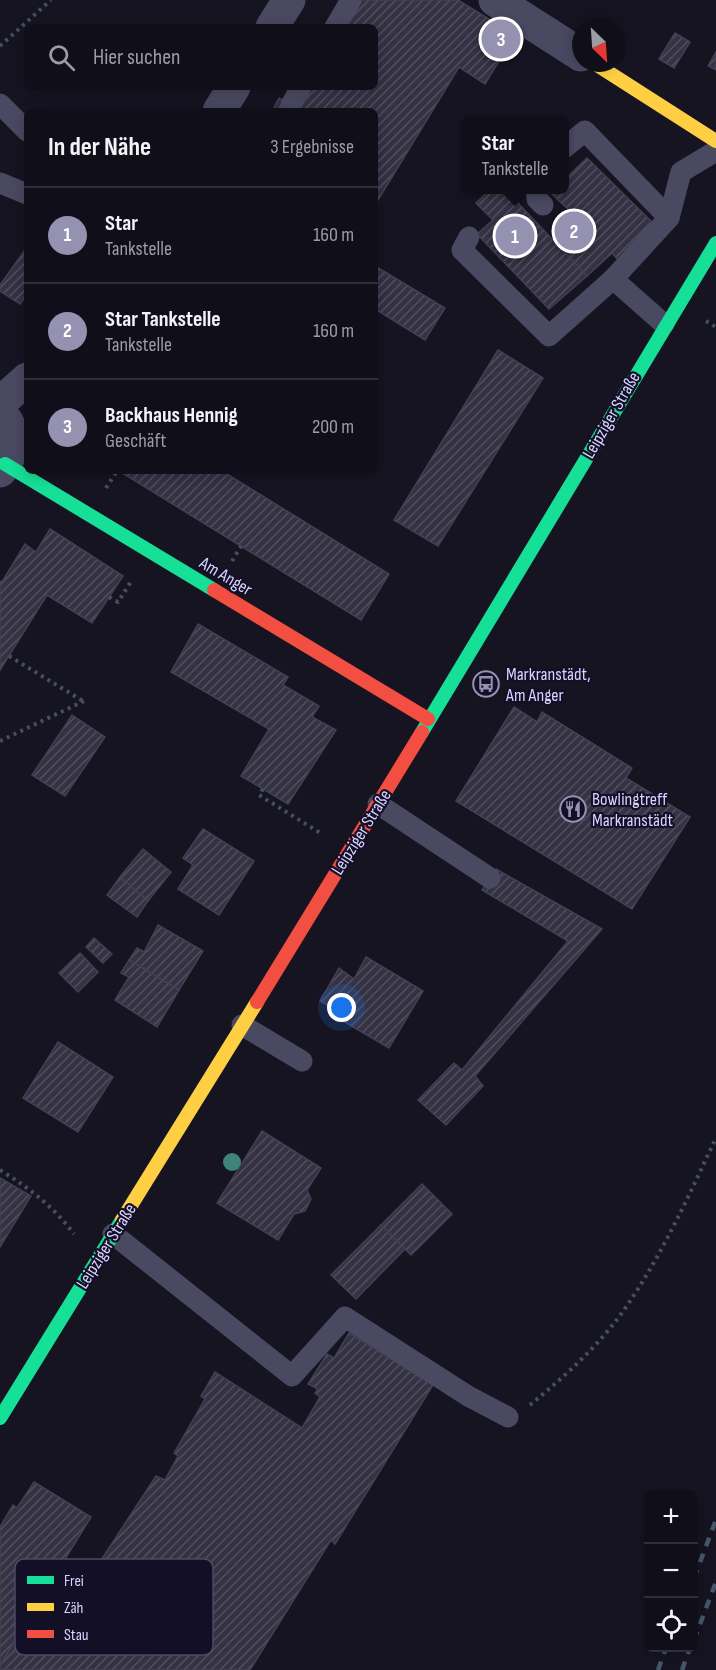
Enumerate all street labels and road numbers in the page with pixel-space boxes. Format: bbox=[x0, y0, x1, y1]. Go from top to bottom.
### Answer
street label: Leipziger Straße bbox=[578, 368, 645, 462]
street label: Am Anger bbox=[195, 552, 256, 600]
street label: Leipziger Straße bbox=[327, 786, 396, 879]
street label: Leipziger Straße bbox=[72, 1200, 141, 1293]

